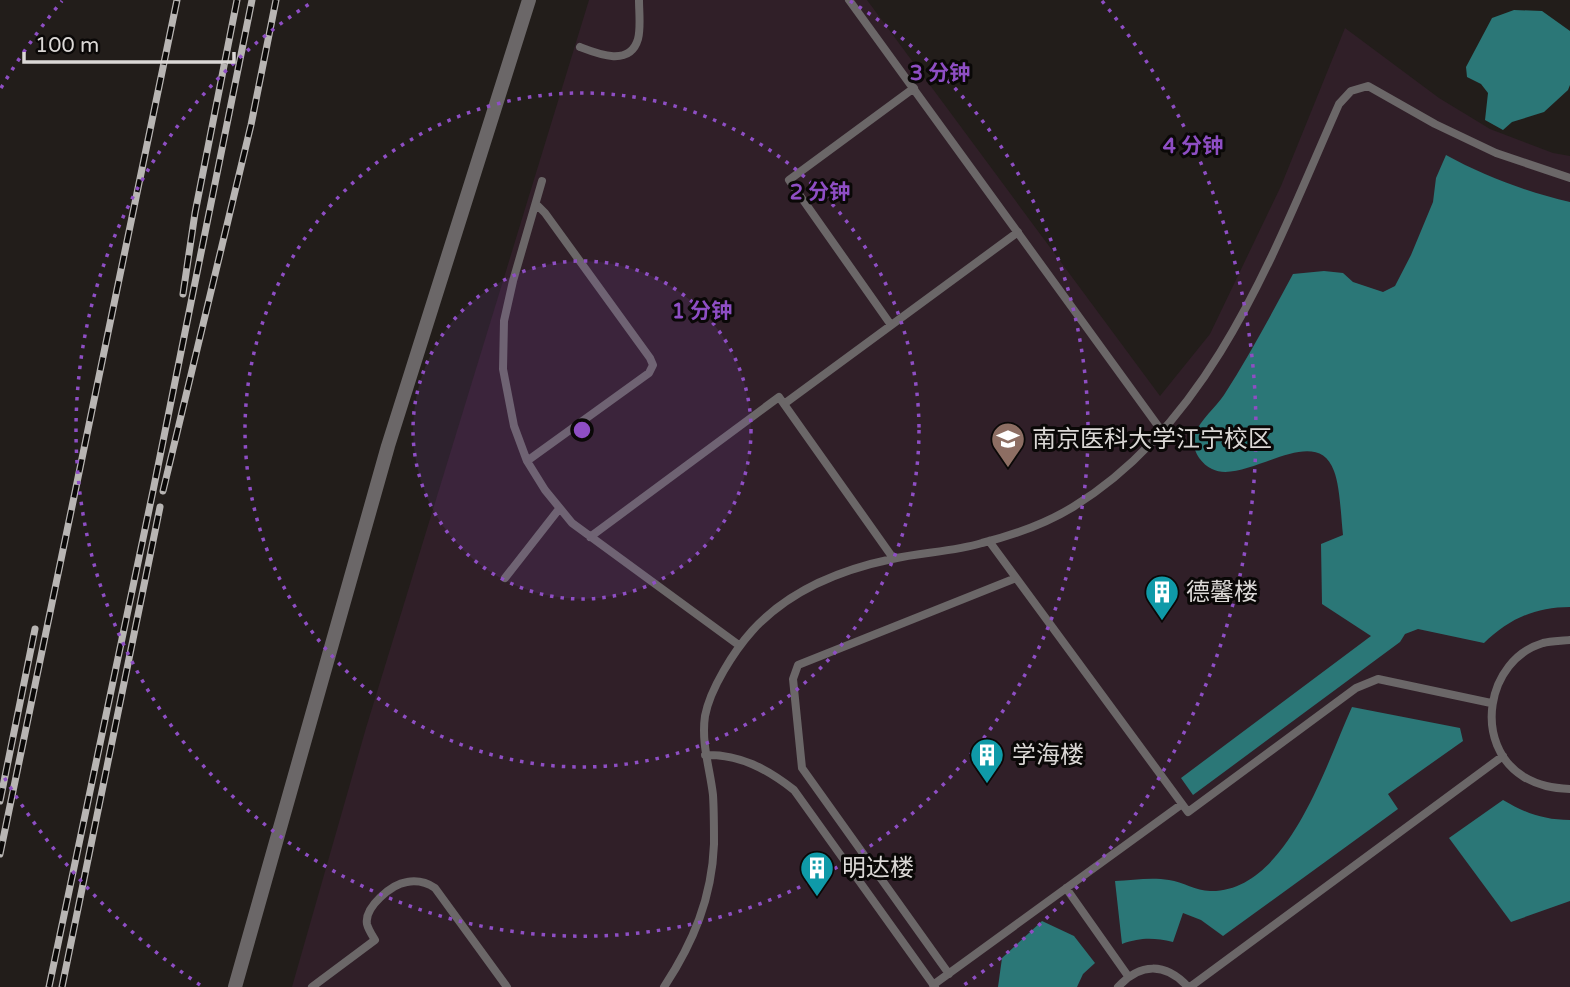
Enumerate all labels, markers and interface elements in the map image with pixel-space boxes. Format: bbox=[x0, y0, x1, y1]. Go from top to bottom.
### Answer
scale bar bbox=[24, 21, 234, 65]
text: 100 m bbox=[35, 33, 99, 58]
text: 3 分钟 bbox=[910, 61, 970, 86]
text: 4 分钟 bbox=[1163, 134, 1223, 159]
text: 2 分钟 bbox=[790, 180, 850, 205]
text: 1 分钟 bbox=[672, 299, 732, 324]
centre of rings bbox=[570, 418, 594, 442]
school or university icon: 南京医科大学江宁校区 bbox=[989, 420, 1027, 469]
place label: 南京医科大学江宁校区 bbox=[1032, 425, 1272, 454]
building icon: 德馨楼 bbox=[1143, 573, 1181, 622]
place label: 德馨楼 bbox=[1186, 578, 1258, 607]
building icon: 学海楼 bbox=[968, 736, 1006, 785]
place label: 学海楼 bbox=[1012, 741, 1084, 770]
building icon: 明达楼 bbox=[798, 849, 836, 898]
place label: 明达楼 bbox=[842, 854, 914, 883]

